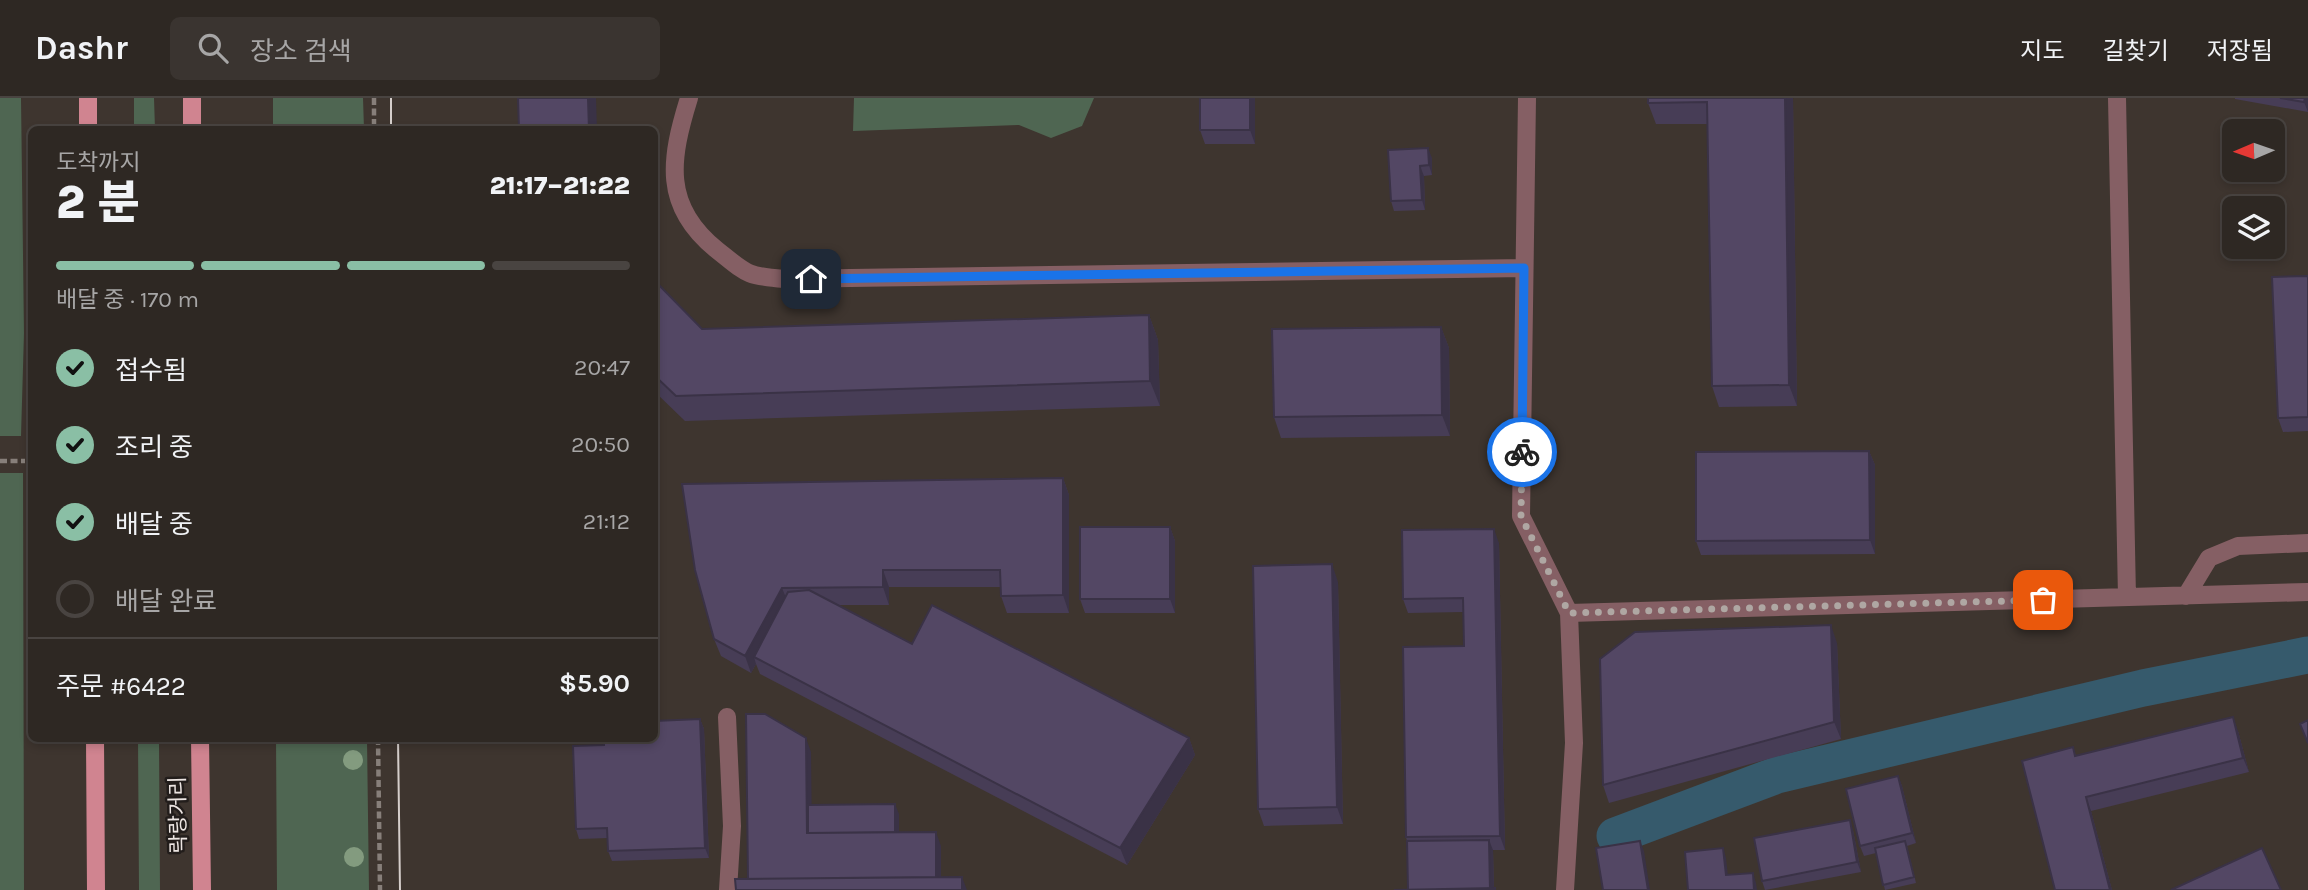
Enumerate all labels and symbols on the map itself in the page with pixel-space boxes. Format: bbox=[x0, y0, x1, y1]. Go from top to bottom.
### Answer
north arrow bbox=[2222, 119, 2286, 182]
pin bbox=[781, 249, 841, 309]
courier bbox=[1487, 417, 1557, 487]
pin bbox=[2013, 570, 2073, 630]
street label: 락랑거리 bbox=[165, 776, 191, 854]

